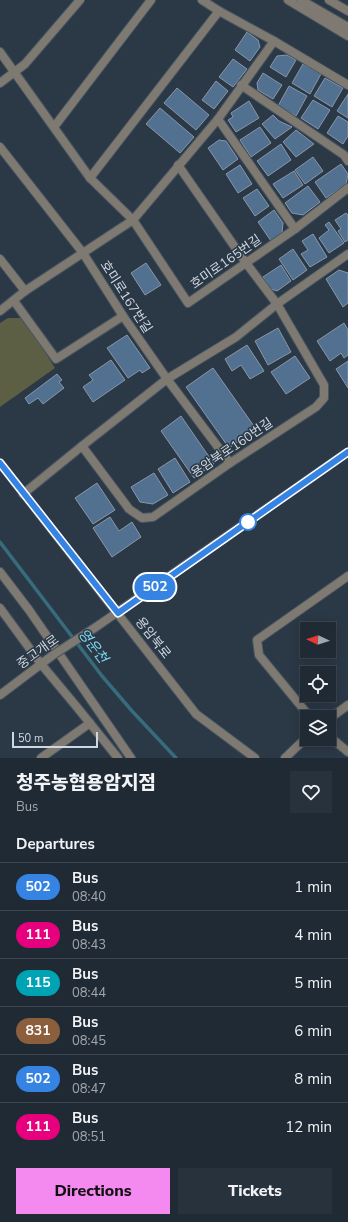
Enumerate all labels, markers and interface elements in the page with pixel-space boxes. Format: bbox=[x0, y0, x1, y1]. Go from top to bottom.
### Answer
street label: 호미로165번길 bbox=[187, 231, 265, 293]
street label: 호미로167번길 bbox=[96, 257, 156, 337]
street label: 용암북로160번길 bbox=[188, 414, 276, 482]
unlabelled marker bbox=[239, 513, 257, 531]
line badge: 502 bbox=[132, 574, 178, 600]
text: 502 bbox=[142, 577, 168, 596]
street label: 용암북로 bbox=[131, 614, 175, 662]
north arrow bbox=[300, 622, 336, 658]
map controls bbox=[300, 622, 336, 746]
water label: 영운천 bbox=[74, 625, 113, 668]
street label: 중고개로 bbox=[13, 631, 63, 673]
button: locate bbox=[300, 666, 336, 702]
button: layers bbox=[300, 710, 336, 746]
scale bar bbox=[12, 730, 98, 749]
text: 50 m bbox=[18, 731, 43, 746]
text: 청주농협용암지점 bbox=[16, 770, 156, 796]
button: heart bbox=[290, 771, 332, 813]
text: Bus bbox=[16, 798, 38, 816]
text: Departures bbox=[16, 834, 95, 854]
text: Bus bbox=[72, 868, 98, 888]
text: 502 bbox=[25, 877, 51, 896]
text: 1 min bbox=[294, 877, 332, 897]
text: 08:40 bbox=[72, 888, 106, 906]
text: Bus bbox=[72, 916, 98, 936]
text: 111 bbox=[25, 925, 51, 944]
text: 4 min bbox=[294, 925, 332, 945]
text: 08:43 bbox=[72, 936, 106, 954]
text: Bus bbox=[72, 964, 98, 984]
text: 115 bbox=[25, 973, 51, 992]
text: 5 min bbox=[294, 973, 332, 993]
text: 08:44 bbox=[72, 984, 106, 1002]
text: Bus bbox=[72, 1012, 98, 1032]
text: 831 bbox=[25, 1021, 51, 1040]
text: 6 min bbox=[294, 1021, 332, 1041]
text: 08:45 bbox=[72, 1032, 106, 1050]
text: Bus bbox=[72, 1060, 98, 1080]
text: 502 bbox=[25, 1069, 51, 1088]
text: 8 min bbox=[294, 1069, 332, 1089]
text: 08:47 bbox=[72, 1080, 106, 1098]
text: Bus bbox=[72, 1108, 98, 1128]
text: 111 bbox=[25, 1117, 51, 1136]
text: 12 min bbox=[285, 1117, 332, 1137]
text: 08:51 bbox=[72, 1128, 106, 1146]
button: Directions bbox=[16, 1168, 170, 1214]
button: Tickets bbox=[178, 1168, 332, 1214]

